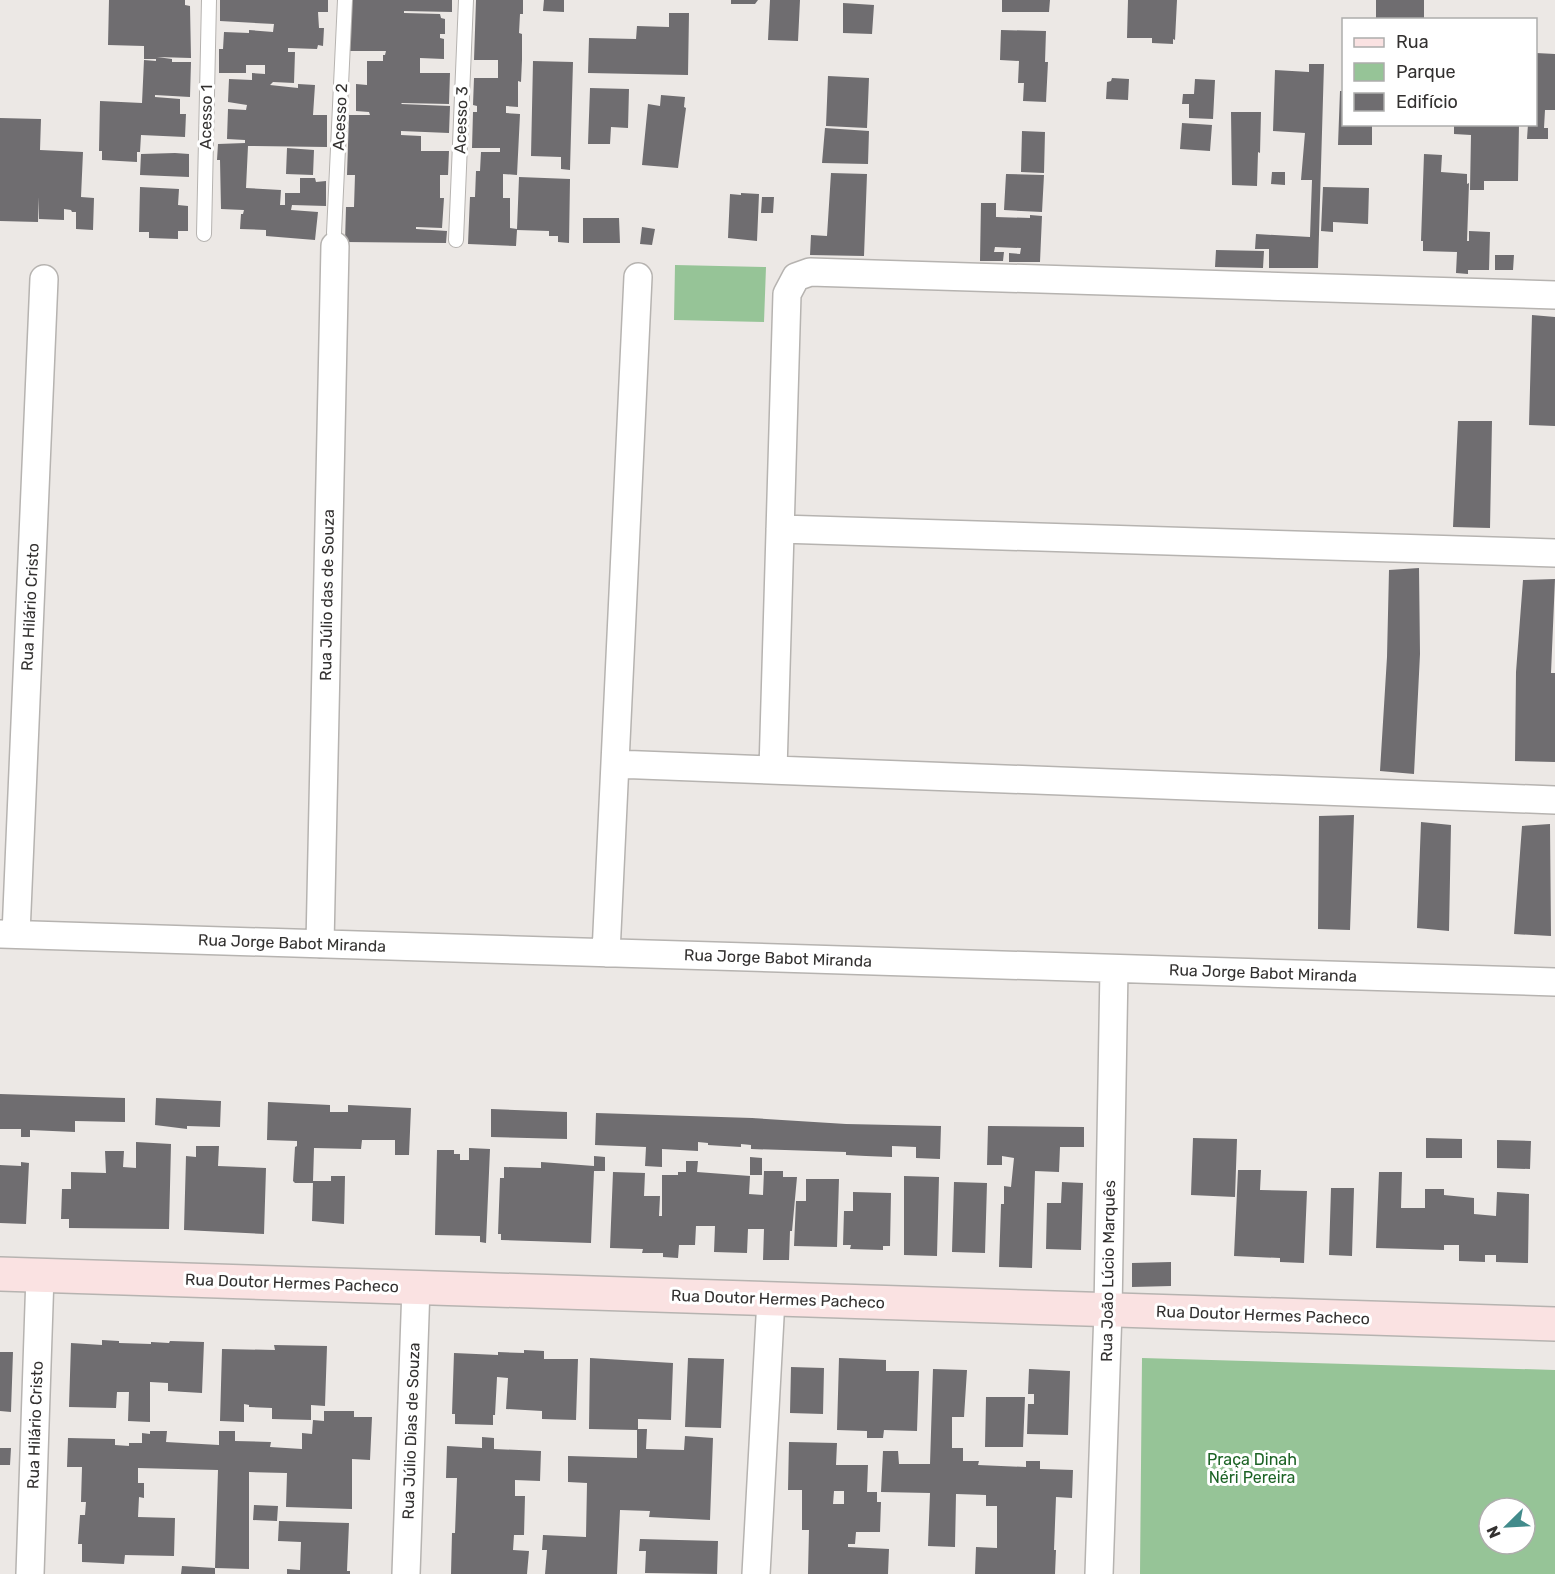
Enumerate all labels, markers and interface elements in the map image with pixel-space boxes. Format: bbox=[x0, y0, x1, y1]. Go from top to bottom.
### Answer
legend bbox=[1342, 18, 1537, 126]
text: Rua bbox=[1396, 31, 1429, 53]
text: Parque bbox=[1396, 61, 1456, 83]
street label: Acesso 2 bbox=[329, 83, 351, 151]
street label: Acesso 1 bbox=[196, 84, 216, 150]
street label: Acesso 3 bbox=[450, 86, 472, 154]
text: Edifício bbox=[1396, 91, 1458, 113]
street label: Rua Júlio das de Souza bbox=[316, 509, 338, 681]
street label: Rua Hilário Cristo bbox=[17, 543, 43, 671]
street label: Rua Jorge Babot Miranda bbox=[198, 930, 386, 956]
street label: Rua Jorge Babot Miranda bbox=[684, 945, 872, 971]
street label: Rua Jorge Babot Miranda bbox=[1169, 960, 1357, 986]
street label: Rua João Lúcio Marquês bbox=[1097, 1180, 1119, 1362]
street label: Rua Doutor Hermes Pacheco bbox=[185, 1270, 399, 1296]
street label: Rua Doutor Hermes Pacheco bbox=[671, 1286, 885, 1312]
street label: Rua Doutor Hermes Pacheco bbox=[1156, 1302, 1370, 1328]
street label: Rua Júlio Dias de Souza bbox=[398, 1342, 424, 1520]
street label: Rua Hilário Cristo bbox=[23, 1361, 47, 1489]
park label: Praça Dinah Néri Pereira bbox=[1207, 1450, 1297, 1487]
north arrow bbox=[1477, 1496, 1537, 1556]
text: N bbox=[1483, 1523, 1505, 1541]

